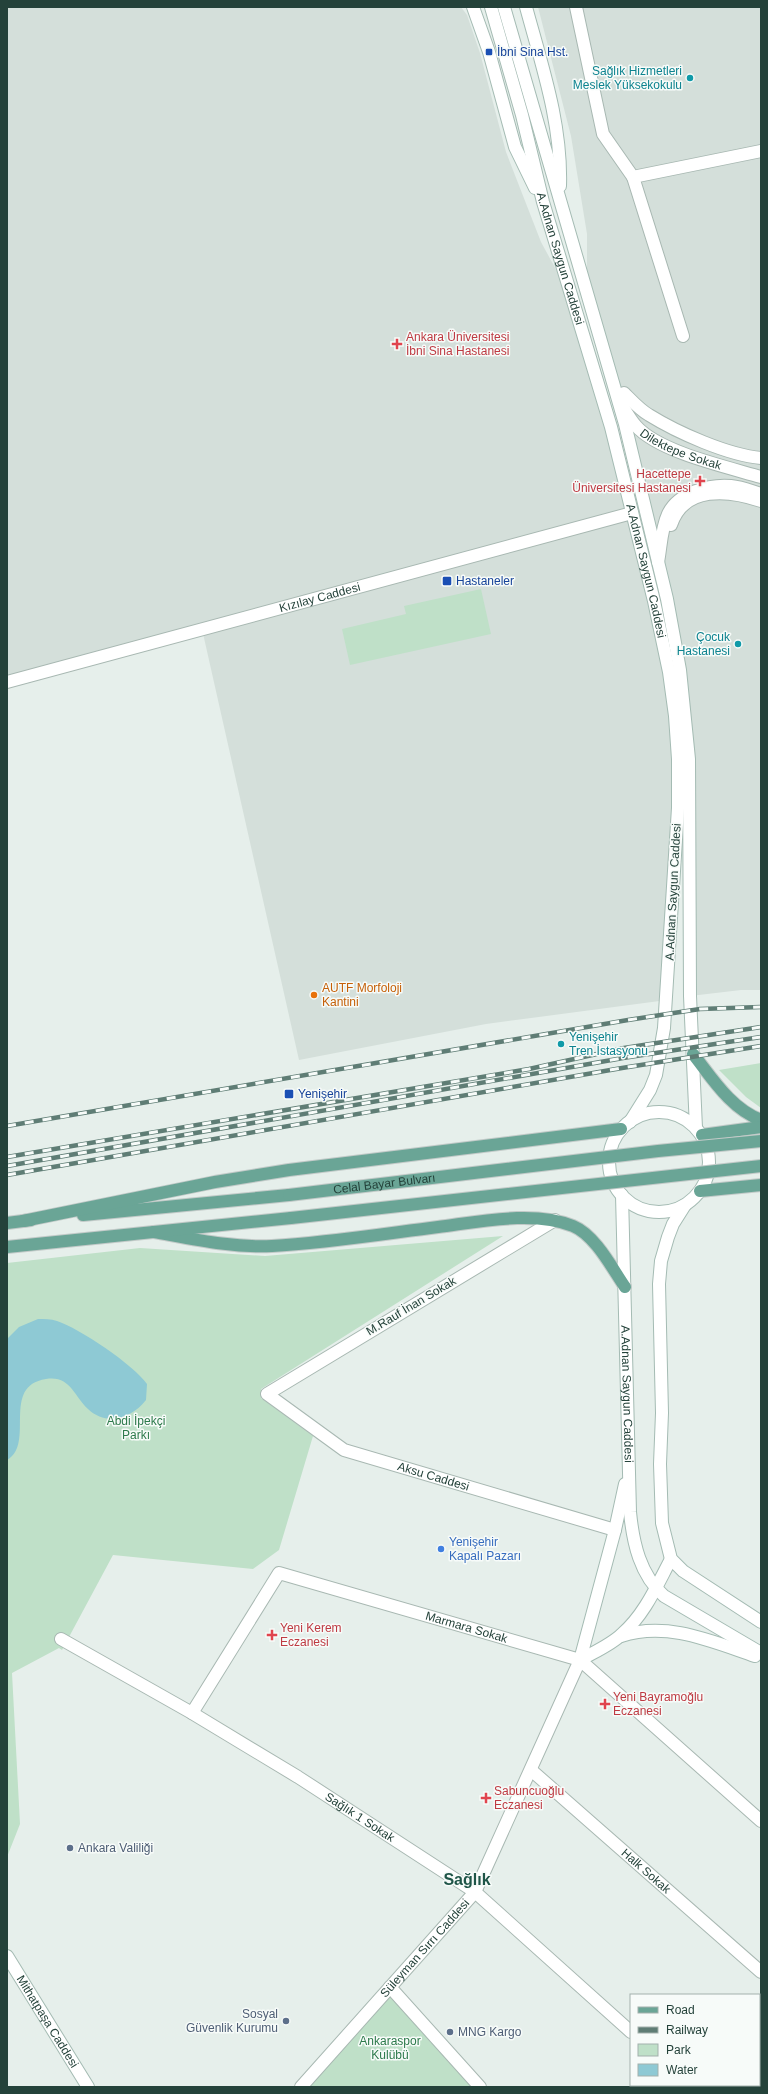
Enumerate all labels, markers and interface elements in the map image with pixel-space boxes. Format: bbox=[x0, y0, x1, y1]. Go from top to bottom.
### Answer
place label: İbni Sina Hst. bbox=[497, 45, 568, 59]
marker: İbni Sina Hst. bbox=[484, 47, 494, 57]
place label: Sağlık Hizmetleri Meslek Yüksekokulu bbox=[573, 64, 682, 92]
marker: Sağlık Hizmetleri Meslek Yüksekokulu bbox=[685, 73, 695, 83]
street label: A.Adnan Saygun Caddesi bbox=[534, 191, 587, 327]
place label: Ankara Üniversitesi İbni Sina Hastanesi bbox=[406, 330, 509, 358]
marker: Ankara Üniversitesi İbni Sina Hastanesi bbox=[391, 338, 403, 350]
street label: Dilektepe Sokak bbox=[637, 426, 724, 473]
place label: Hacettepe Üniversitesi Hastanesi bbox=[572, 467, 691, 495]
marker: Hacettepe Üniversitesi Hastanesi bbox=[694, 475, 706, 487]
street label: A.Adnan Saygun Caddesi bbox=[623, 502, 669, 639]
place label: Hastaneler bbox=[456, 574, 514, 588]
marker: Hastaneler bbox=[441, 575, 453, 587]
street label: Kızılay Caddesi bbox=[278, 580, 362, 615]
place label: Çocuk Hastanesi bbox=[677, 630, 731, 658]
marker: Çocuk Hastanesi bbox=[733, 639, 743, 649]
street label: A.Adnan Saygun Caddesi bbox=[662, 823, 684, 961]
place label: AUTF Morfoloji Kantini bbox=[322, 981, 402, 1009]
marker: AUTF Morfoloji Kantini bbox=[309, 990, 319, 1000]
place label: Yenişehir Tren İstasyonu bbox=[569, 1030, 648, 1058]
marker: Yenişehir Tren İstasyonu bbox=[556, 1039, 566, 1049]
place label: Yenişehir bbox=[298, 1087, 347, 1101]
marker: Yenişehir bbox=[283, 1088, 295, 1100]
street label: Celal Bayar Bulvarı bbox=[332, 1171, 436, 1197]
street label: M.Rauf İnan Sokak bbox=[364, 1273, 459, 1338]
street label: A.Adnan Saygun Caddesi bbox=[618, 1325, 636, 1463]
park label: Abdi İpekçi Parkı bbox=[107, 1414, 165, 1442]
street label: Aksu Caddesi bbox=[396, 1459, 471, 1494]
place label: Yenişehir Kapalı Pazarı bbox=[449, 1535, 521, 1563]
marker: Yenişehir Kapalı Pazarı bbox=[436, 1544, 446, 1554]
street label: Marmara Sokak bbox=[424, 1609, 510, 1646]
place label: Yeni Kerem Eczanesi bbox=[280, 1621, 342, 1649]
marker: Yeni Kerem Eczanesi bbox=[267, 1630, 277, 1640]
place label: Yeni Bayramoğlu Eczanesi bbox=[613, 1690, 703, 1718]
marker: Yeni Bayramoğlu Eczanesi bbox=[600, 1699, 610, 1709]
place label: Sabuncuoğlu Eczanesi bbox=[494, 1784, 564, 1812]
street label: Sağlık 1 Sokak bbox=[322, 1789, 398, 1845]
marker: Sabuncuoğlu Eczanesi bbox=[481, 1793, 491, 1803]
place label: Ankara Valiliği bbox=[78, 1841, 153, 1855]
marker: Ankara Valiliği bbox=[65, 1843, 75, 1853]
street label: Halk Sokak bbox=[619, 1846, 674, 1897]
district label: Sağlık bbox=[443, 1871, 491, 1888]
street label: Süleyman Sırrı Caddesi bbox=[377, 1896, 472, 2000]
street label: Mithatpaşa Caddesi bbox=[14, 1973, 81, 2070]
legend bbox=[630, 1994, 760, 2086]
text: Road bbox=[666, 2003, 695, 2017]
place label: Sosyal Güvenlik Kurumu bbox=[186, 2007, 278, 2035]
marker: Sosyal Güvenlik Kurumu bbox=[281, 2016, 291, 2026]
text: Railway bbox=[666, 2023, 708, 2037]
place label: MNG Kargo bbox=[458, 2025, 522, 2039]
marker: MNG Kargo bbox=[445, 2027, 455, 2037]
park label: Ankaraspor Kulübü bbox=[359, 2034, 421, 2062]
text: Park bbox=[666, 2043, 692, 2057]
text: Water bbox=[666, 2063, 698, 2077]

